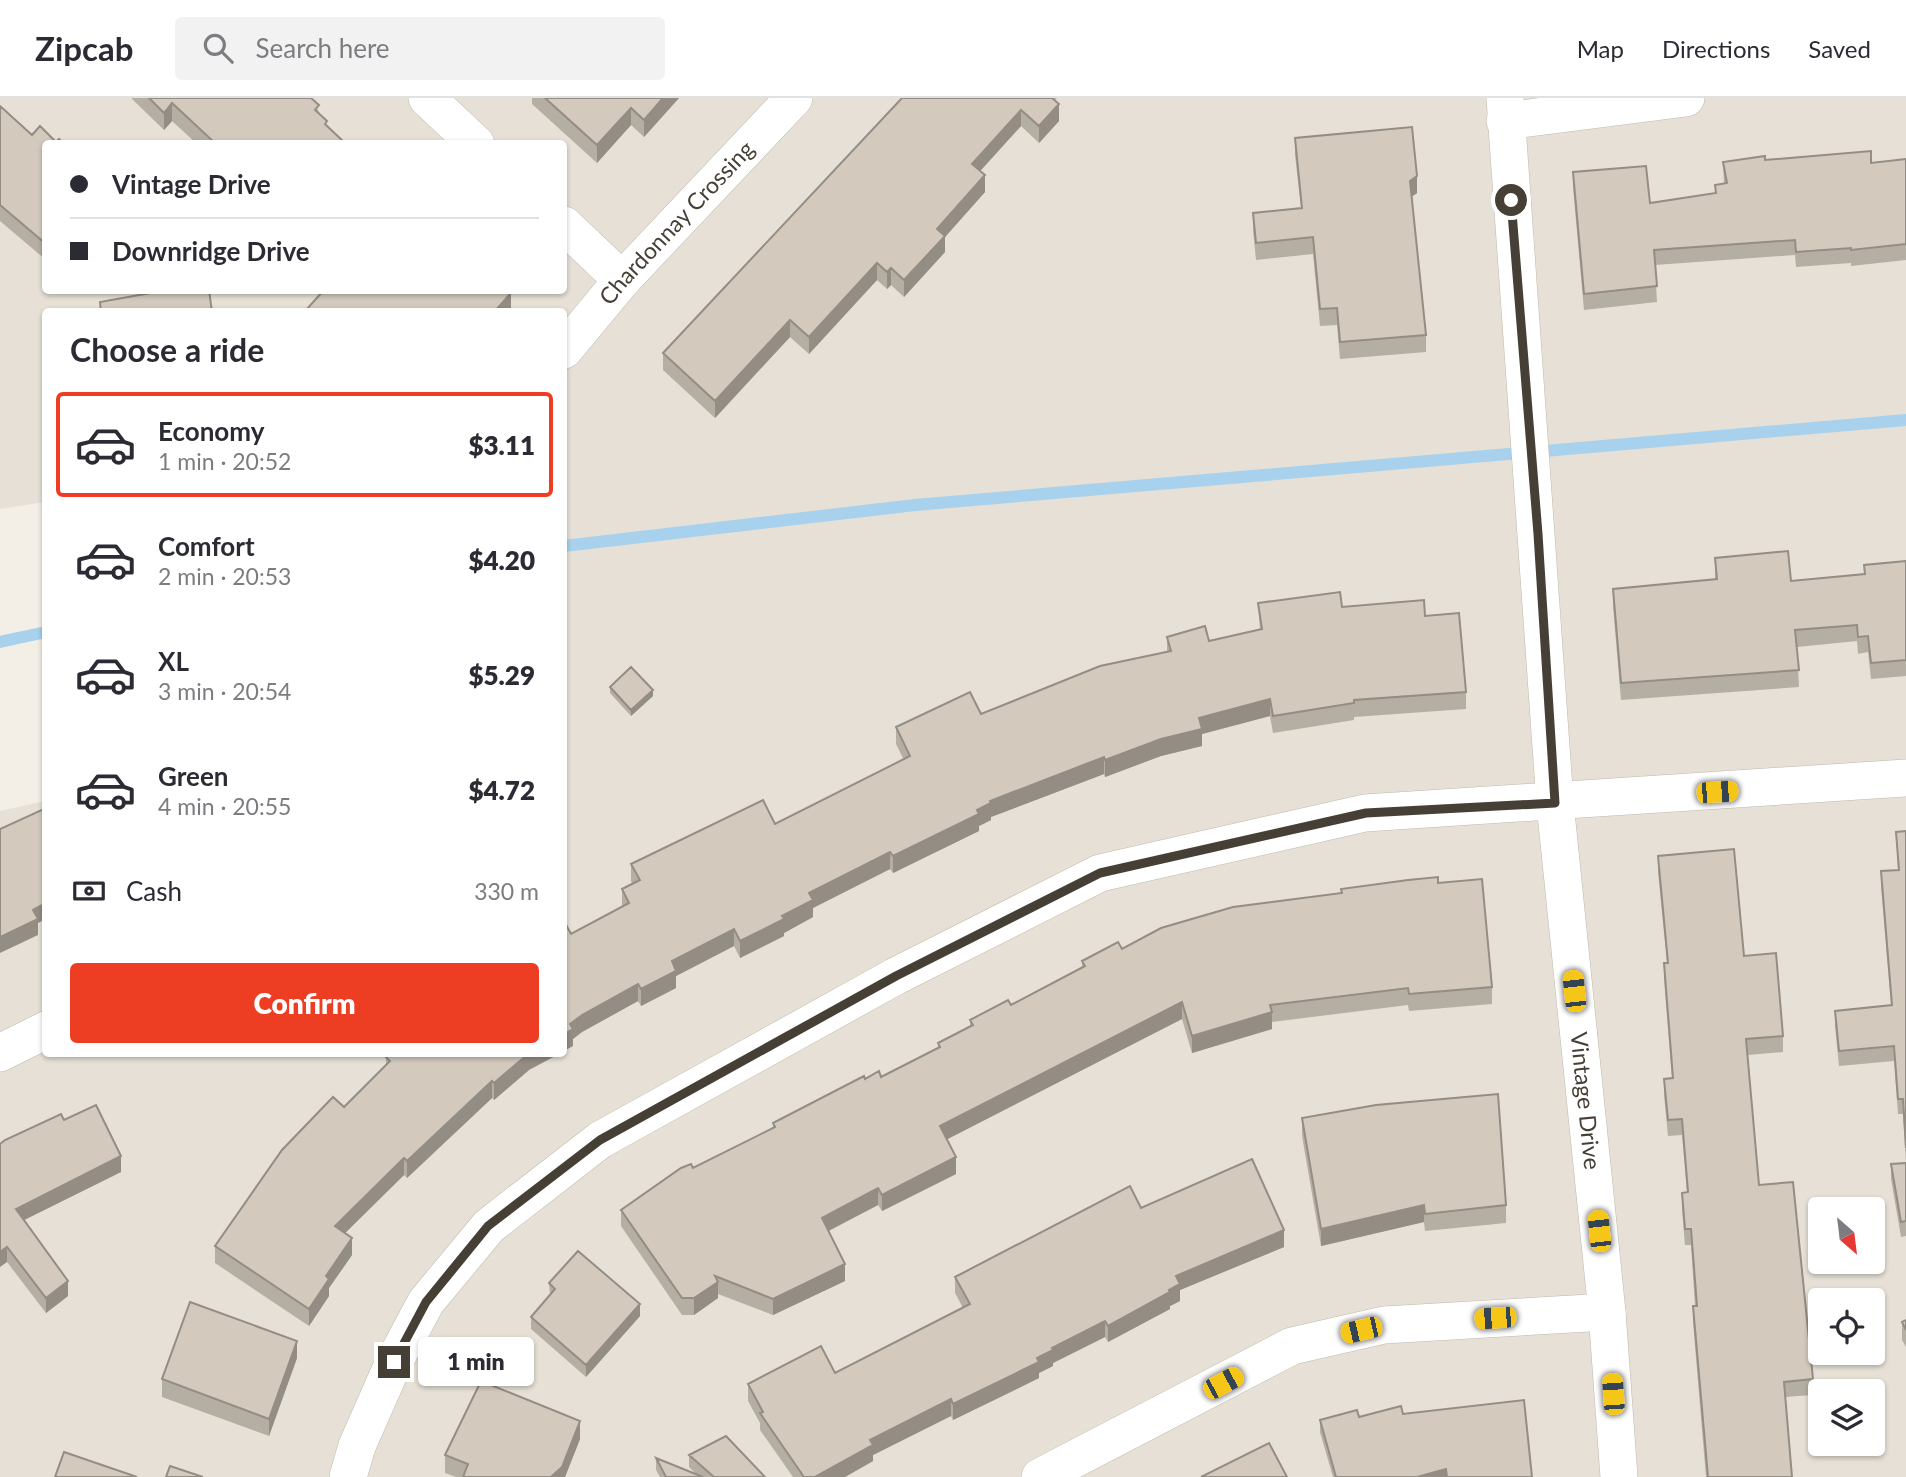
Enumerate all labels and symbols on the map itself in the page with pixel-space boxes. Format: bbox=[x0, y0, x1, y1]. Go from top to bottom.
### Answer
street label: Chardonnay Crossing bbox=[593, 134, 759, 310]
route start bbox=[1495, 184, 1527, 216]
car bbox=[1696, 780, 1739, 804]
car bbox=[1562, 969, 1587, 1013]
street label: Vintage Drive bbox=[1565, 1030, 1607, 1171]
north arrow bbox=[1808, 1197, 1885, 1274]
car bbox=[1587, 1209, 1612, 1253]
car bbox=[1474, 1306, 1517, 1330]
car bbox=[1339, 1315, 1384, 1345]
callout: 1 min bbox=[418, 1338, 534, 1386]
route end bbox=[378, 1346, 410, 1378]
car bbox=[1200, 1364, 1247, 1402]
car bbox=[1602, 1372, 1625, 1416]

